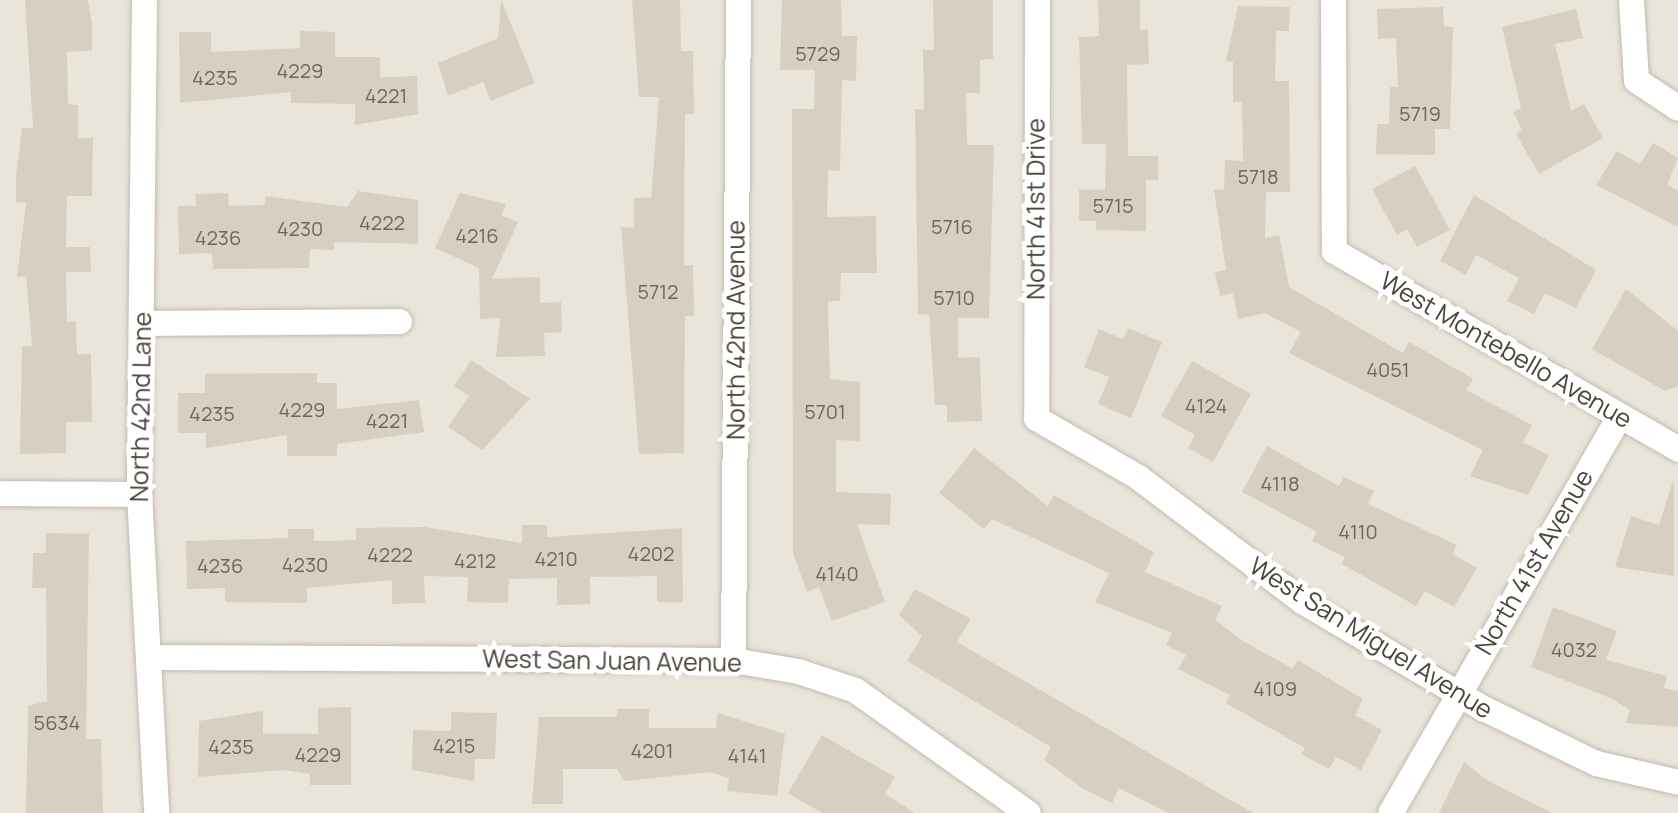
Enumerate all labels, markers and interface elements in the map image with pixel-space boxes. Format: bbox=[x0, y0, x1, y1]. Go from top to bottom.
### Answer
house number: 5729 bbox=[795, 41, 841, 65]
house number: 4229 bbox=[277, 58, 323, 82]
house number: 4235 bbox=[192, 65, 238, 89]
house number: 4221 bbox=[365, 83, 407, 107]
house number: 5719 bbox=[1399, 101, 1441, 125]
street label: North 41st Drive bbox=[1021, 118, 1051, 300]
house number: 5718 bbox=[1238, 164, 1278, 188]
house number: 5715 bbox=[1093, 193, 1133, 217]
house number: 4222 bbox=[359, 210, 405, 234]
house number: 5716 bbox=[931, 214, 973, 238]
house number: 4230 bbox=[277, 216, 323, 240]
street label: North 42nd Avenue bbox=[721, 220, 751, 440]
house number: 4216 bbox=[455, 223, 499, 247]
house number: 4236 bbox=[195, 225, 241, 249]
street label: West Montebello Avenue bbox=[1375, 266, 1637, 434]
house number: 5712 bbox=[638, 279, 678, 303]
house number: 5710 bbox=[933, 285, 975, 309]
street label: North 42nd Lane bbox=[124, 312, 158, 502]
house number: 4051 bbox=[1366, 357, 1410, 381]
house number: 4124 bbox=[1185, 393, 1227, 417]
house number: 4229 bbox=[279, 397, 325, 421]
house number: 5701 bbox=[804, 399, 846, 423]
house number: 4235 bbox=[189, 401, 235, 425]
house number: 4221 bbox=[366, 408, 408, 432]
street label: North 41st Avenue bbox=[1469, 464, 1599, 660]
house number: 4118 bbox=[1261, 471, 1299, 495]
house number: 4110 bbox=[1338, 519, 1378, 543]
house number: 4202 bbox=[628, 541, 674, 565]
house number: 4222 bbox=[367, 542, 413, 566]
house number: 4210 bbox=[534, 546, 578, 570]
house number: 4212 bbox=[454, 548, 496, 572]
street label: West San Miguel Avenue bbox=[1244, 551, 1498, 725]
house number: 4230 bbox=[282, 552, 328, 576]
house number: 4236 bbox=[197, 553, 243, 577]
house number: 4140 bbox=[815, 561, 859, 585]
house number: 4032 bbox=[1551, 637, 1597, 661]
street label: West San Juan Avenue bbox=[482, 644, 742, 678]
house number: 4109 bbox=[1253, 676, 1297, 700]
house number: 5634 bbox=[34, 710, 80, 734]
house number: 4215 bbox=[433, 733, 475, 757]
house number: 4235 bbox=[208, 734, 254, 758]
house number: 4201 bbox=[630, 738, 674, 762]
house number: 4229 bbox=[295, 742, 341, 766]
house number: 4141 bbox=[727, 743, 767, 767]

